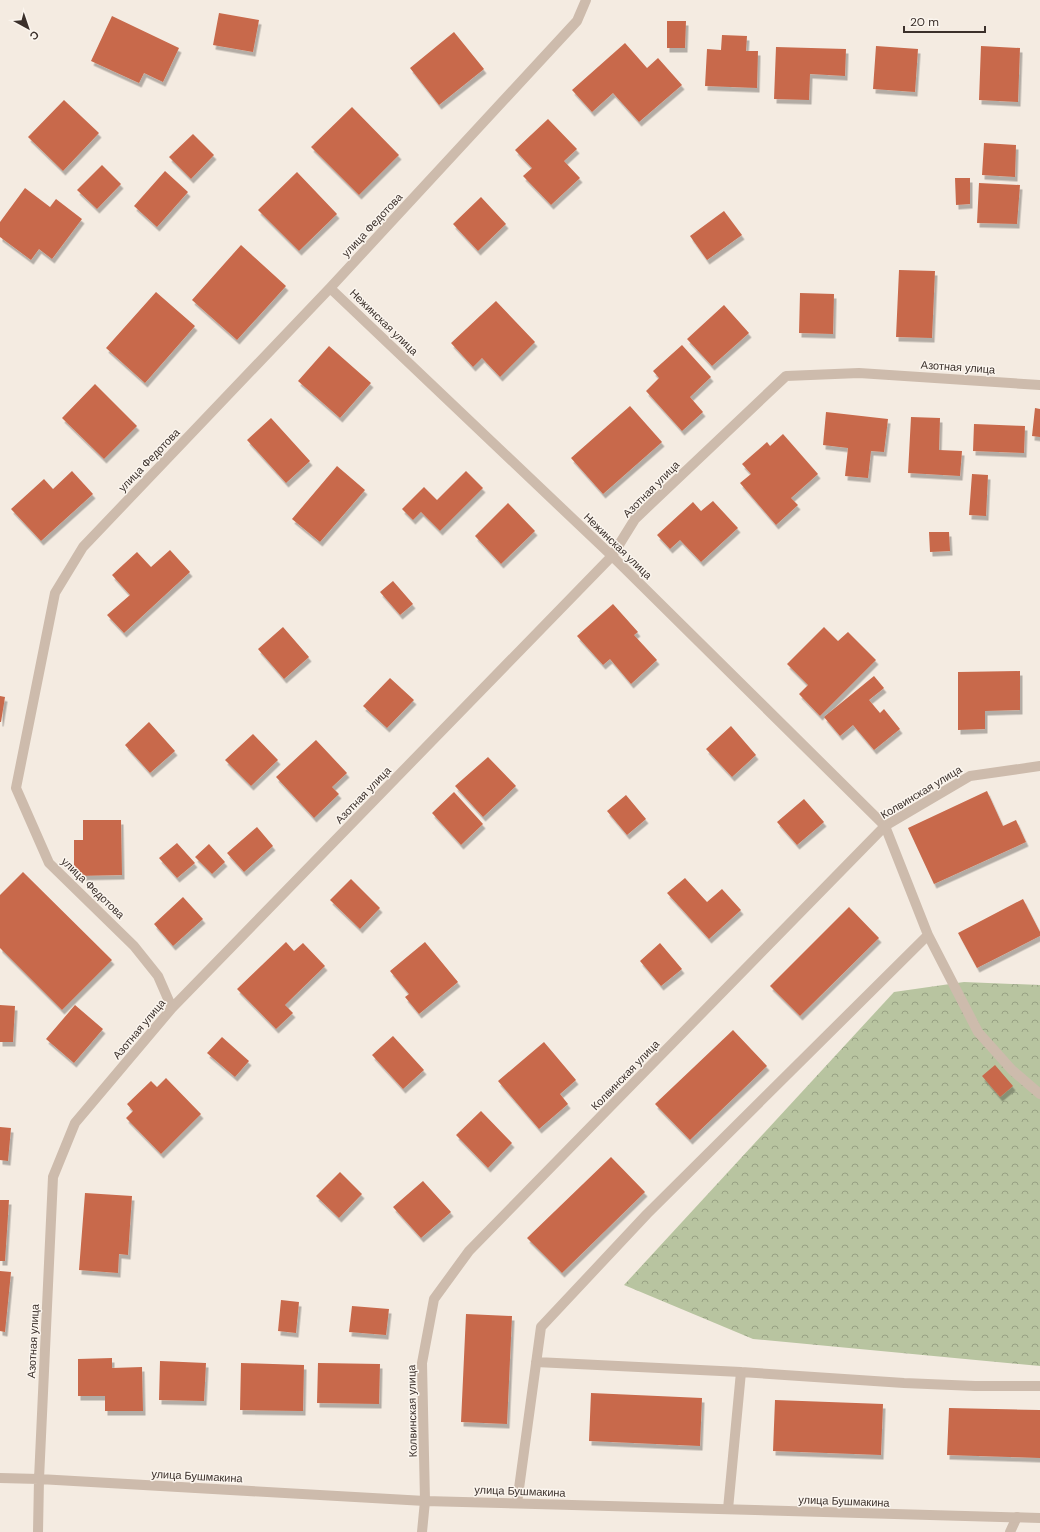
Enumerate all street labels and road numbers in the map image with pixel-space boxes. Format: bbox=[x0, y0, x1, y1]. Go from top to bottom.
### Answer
street label: улица Федотова bbox=[339, 189, 406, 260]
street label: Нежинская улица bbox=[347, 286, 422, 359]
street label: Азотная улица bbox=[920, 357, 997, 377]
street label: улица Федотова bbox=[115, 425, 183, 495]
street label: Азотная улица bbox=[620, 457, 683, 520]
street label: Нежинская улица bbox=[581, 510, 656, 583]
street label: Колвинская улица bbox=[878, 762, 965, 822]
street label: Азотная улица bbox=[332, 763, 395, 827]
street label: улица Федотова bbox=[58, 854, 128, 922]
street label: Азотная улица bbox=[110, 995, 169, 1062]
street label: Колвинская улица bbox=[588, 1036, 663, 1113]
street label: Азотная улица bbox=[24, 1303, 42, 1379]
street label: Колвинская улица bbox=[404, 1364, 420, 1457]
street label: улица Бушмакина bbox=[151, 1467, 244, 1485]
street label: улица Бушмакина bbox=[474, 1482, 567, 1500]
street label: улица Бушмакина bbox=[798, 1492, 891, 1510]

